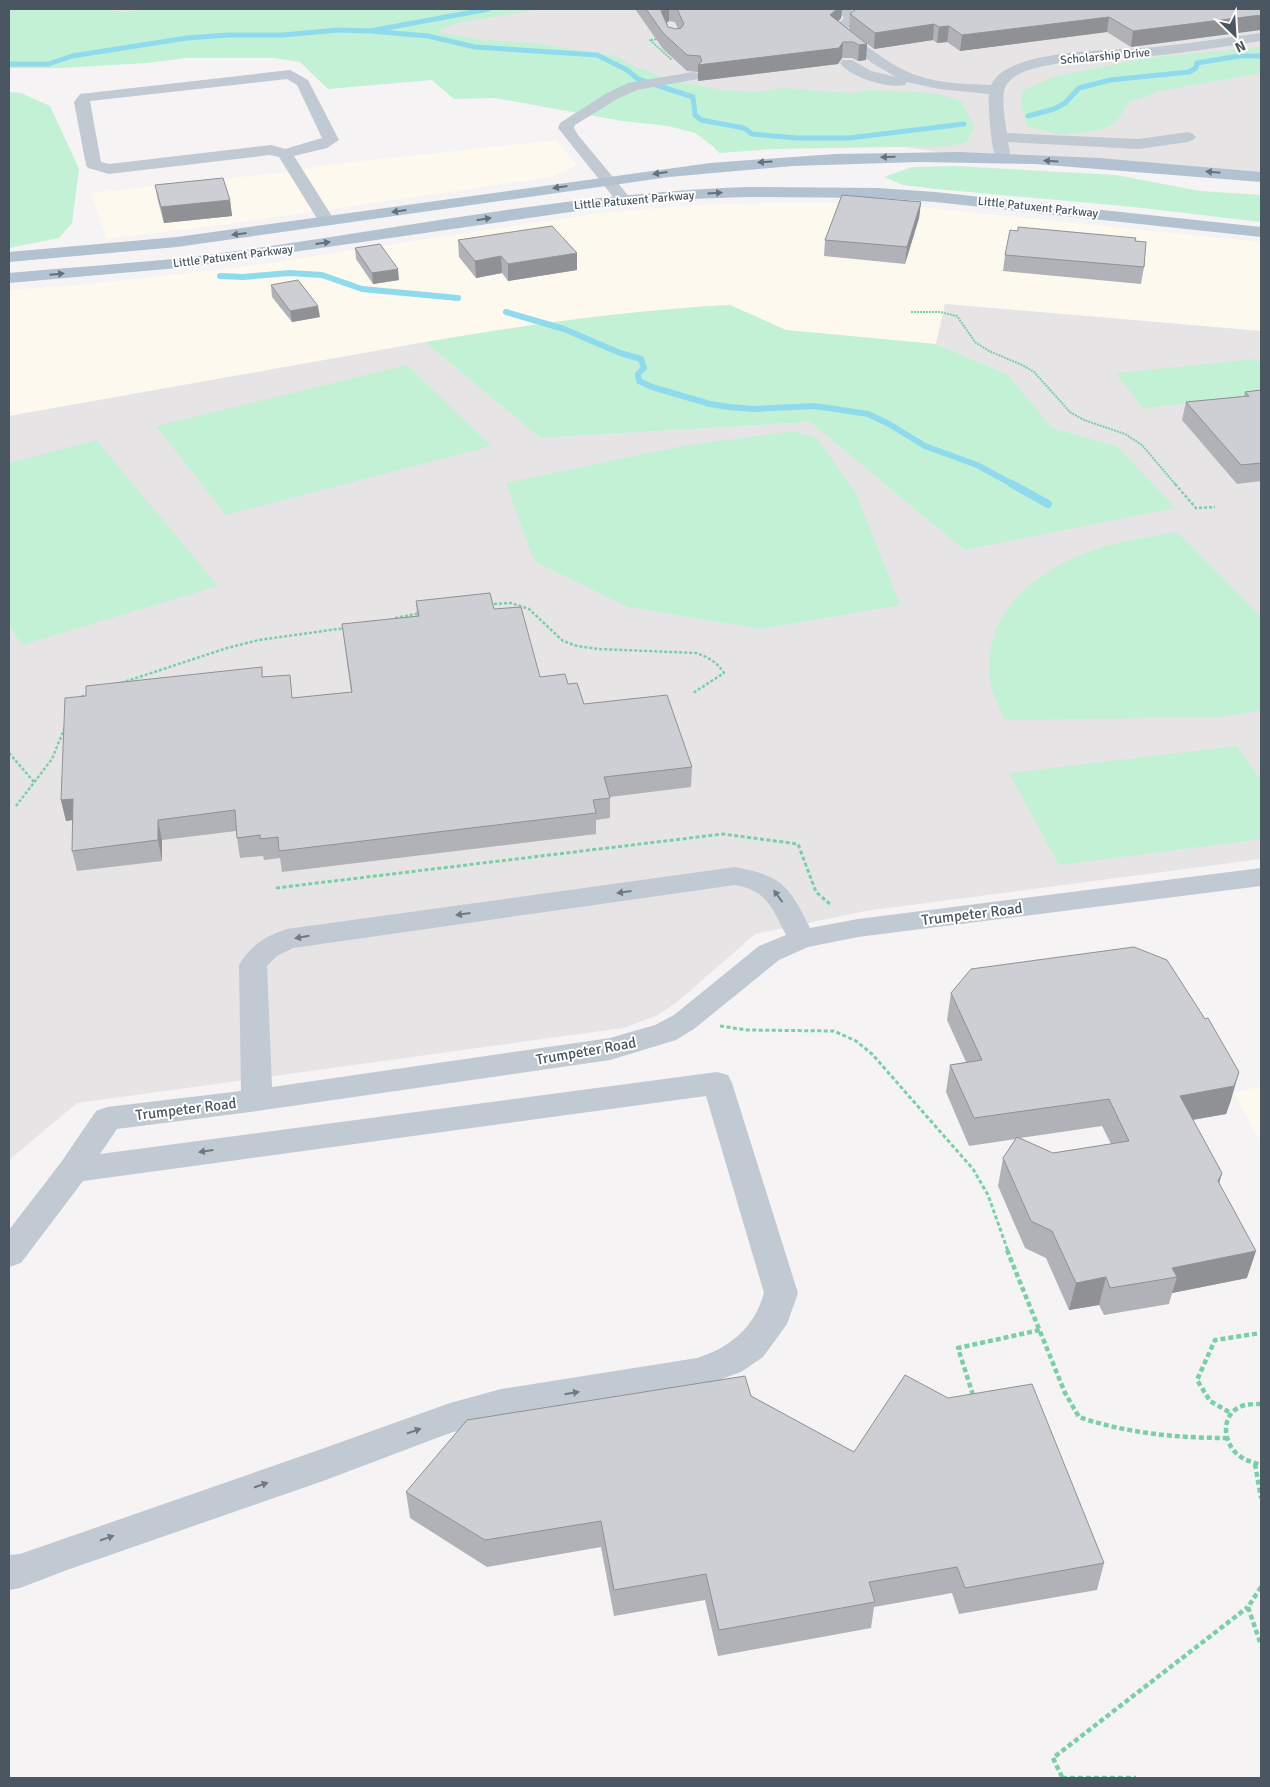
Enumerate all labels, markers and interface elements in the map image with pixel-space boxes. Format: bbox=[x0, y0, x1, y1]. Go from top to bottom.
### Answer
north arrow bbox=[1210, 10, 1260, 60]
text: N bbox=[1232, 37, 1248, 56]
street label: Scholarship Drive bbox=[1060, 45, 1151, 68]
one-way arrow bbox=[880, 153, 896, 161]
one-way arrow bbox=[1042, 156, 1058, 164]
one-way arrow bbox=[756, 158, 772, 166]
one-way arrow bbox=[1204, 168, 1220, 176]
one-way arrow bbox=[652, 169, 668, 177]
one-way arrow bbox=[552, 183, 568, 191]
street label: Little Patuxent Parkway bbox=[573, 188, 695, 213]
one-way arrow bbox=[707, 189, 723, 197]
street label: Little Patuxent Parkway bbox=[977, 194, 1099, 221]
one-way arrow bbox=[391, 207, 407, 215]
one-way arrow bbox=[476, 214, 492, 222]
one-way arrow bbox=[230, 230, 246, 238]
one-way arrow bbox=[315, 239, 331, 247]
street label: Little Patuxent Parkway bbox=[172, 242, 294, 271]
one-way arrow bbox=[50, 270, 66, 278]
one-way arrow bbox=[615, 888, 631, 896]
one-way arrow bbox=[773, 889, 783, 903]
street label: Trumpeter Road bbox=[921, 899, 1023, 929]
one-way arrow bbox=[454, 910, 470, 918]
one-way arrow bbox=[294, 933, 310, 941]
street label: Trumpeter Road bbox=[535, 1033, 638, 1069]
street label: Trumpeter Road bbox=[135, 1094, 237, 1124]
one-way arrow bbox=[198, 1148, 214, 1156]
one-way arrow bbox=[564, 1389, 580, 1397]
one-way arrow bbox=[407, 1427, 422, 1435]
one-way arrow bbox=[254, 1481, 269, 1489]
one-way arrow bbox=[100, 1534, 115, 1542]

